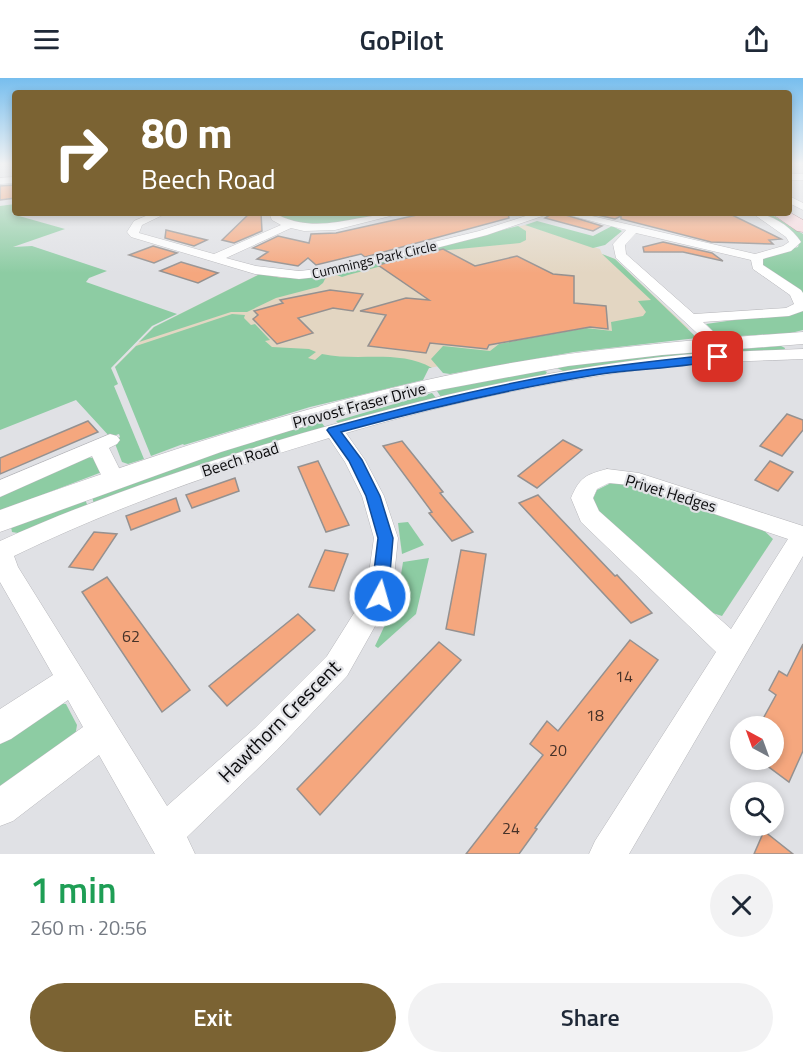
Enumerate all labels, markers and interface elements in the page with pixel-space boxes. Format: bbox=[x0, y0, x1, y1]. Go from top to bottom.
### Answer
text: GoPilot bbox=[360, 19, 443, 60]
icon: menu bbox=[30, 23, 63, 56]
icon: share bbox=[740, 23, 773, 56]
text: 80 m bbox=[141, 100, 233, 164]
icon: right bbox=[42, 114, 120, 192]
text: Beech Road bbox=[141, 158, 276, 199]
street label: Cummings Park Circle bbox=[310, 234, 438, 284]
pin bbox=[692, 331, 743, 382]
icon: arrive bbox=[701, 340, 734, 373]
street label: Provost Fraser Drive bbox=[290, 376, 428, 434]
street label: Beech Road bbox=[198, 435, 282, 483]
street label: Privet Hedges bbox=[622, 468, 720, 518]
position arrow bbox=[348, 564, 412, 628]
house number: 62 bbox=[122, 624, 140, 648]
street label: Hawthorn Crescent bbox=[211, 653, 347, 789]
house number: 14 bbox=[615, 664, 633, 688]
house number: 18 bbox=[586, 703, 604, 727]
north arrow bbox=[730, 716, 784, 770]
map controls bbox=[730, 716, 784, 836]
house number: 20 bbox=[549, 738, 567, 762]
button: search bbox=[730, 782, 784, 836]
house number: 24 bbox=[502, 816, 520, 840]
text: 1 min bbox=[30, 862, 117, 917]
button: close bbox=[710, 874, 773, 937]
text: 260 m · 20:56 bbox=[30, 912, 147, 943]
button: Exit bbox=[30, 983, 396, 1052]
button: Share bbox=[408, 983, 773, 1052]

